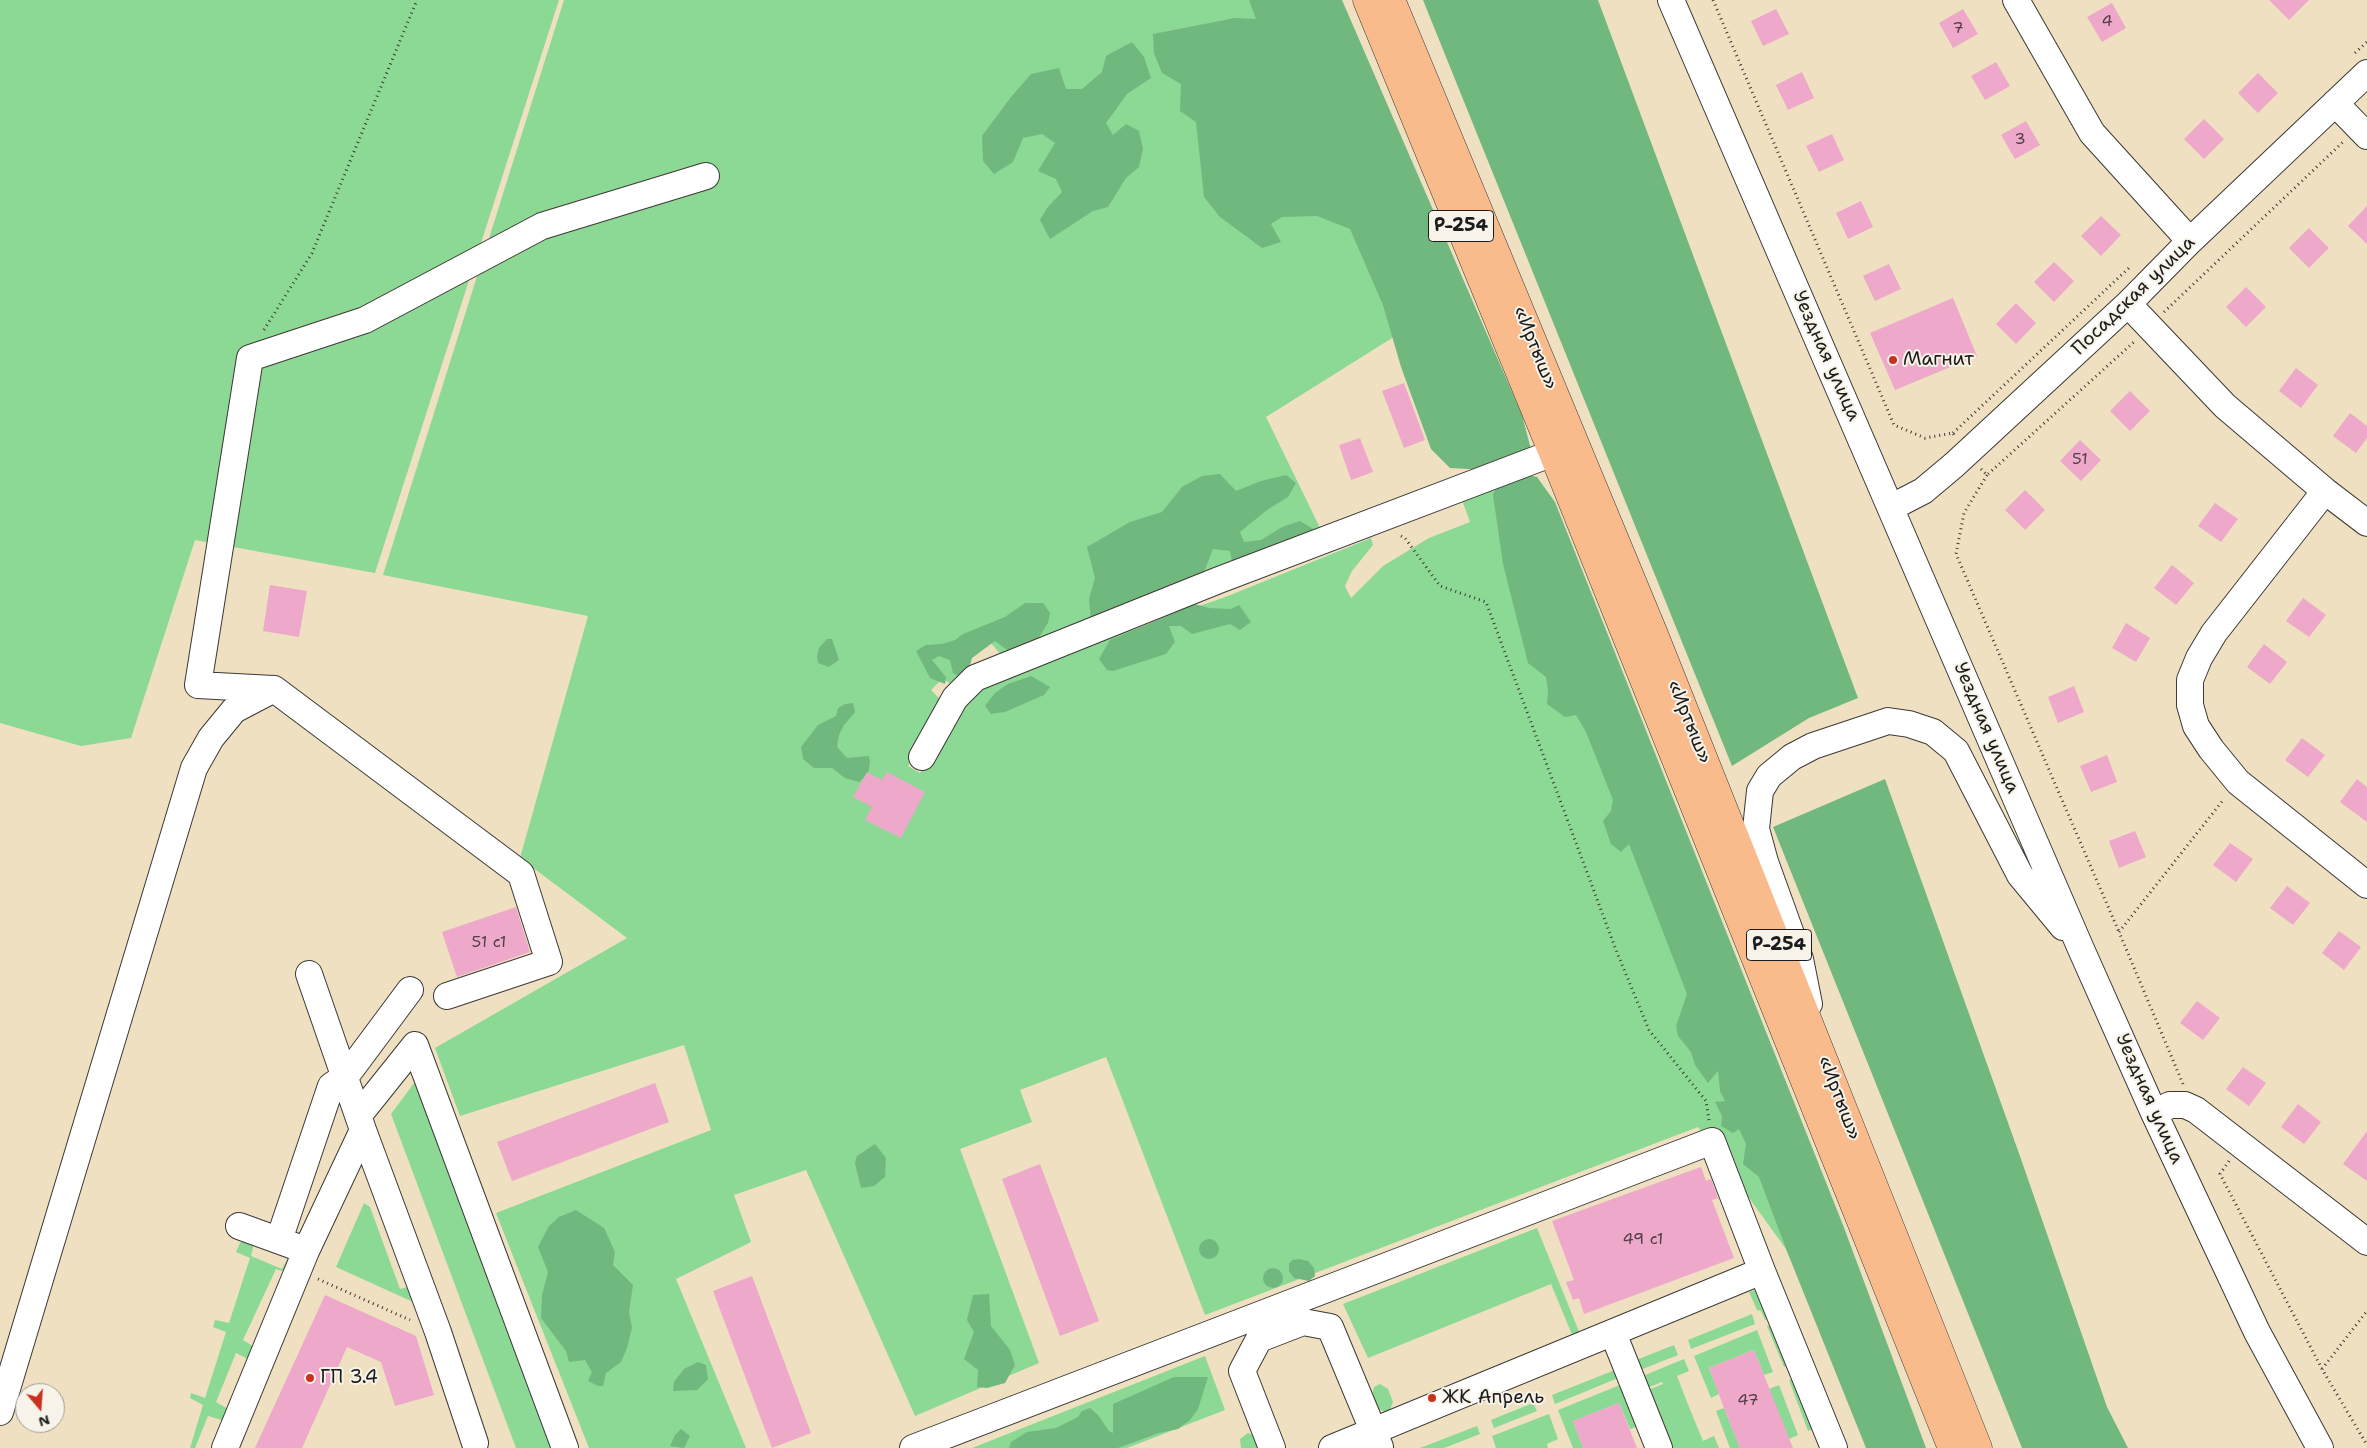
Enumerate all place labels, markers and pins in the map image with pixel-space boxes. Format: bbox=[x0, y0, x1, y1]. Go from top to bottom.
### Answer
place label: Магнит bbox=[1903, 349, 1974, 371]
marker: Магнит bbox=[1887, 354, 1899, 366]
place label: ГП 3.4 bbox=[320, 1367, 378, 1389]
marker: ГП 3.4 bbox=[304, 1372, 316, 1384]
place label: ЖК Апрель bbox=[1442, 1387, 1544, 1409]
marker: ЖК Апрель bbox=[1426, 1392, 1438, 1404]

